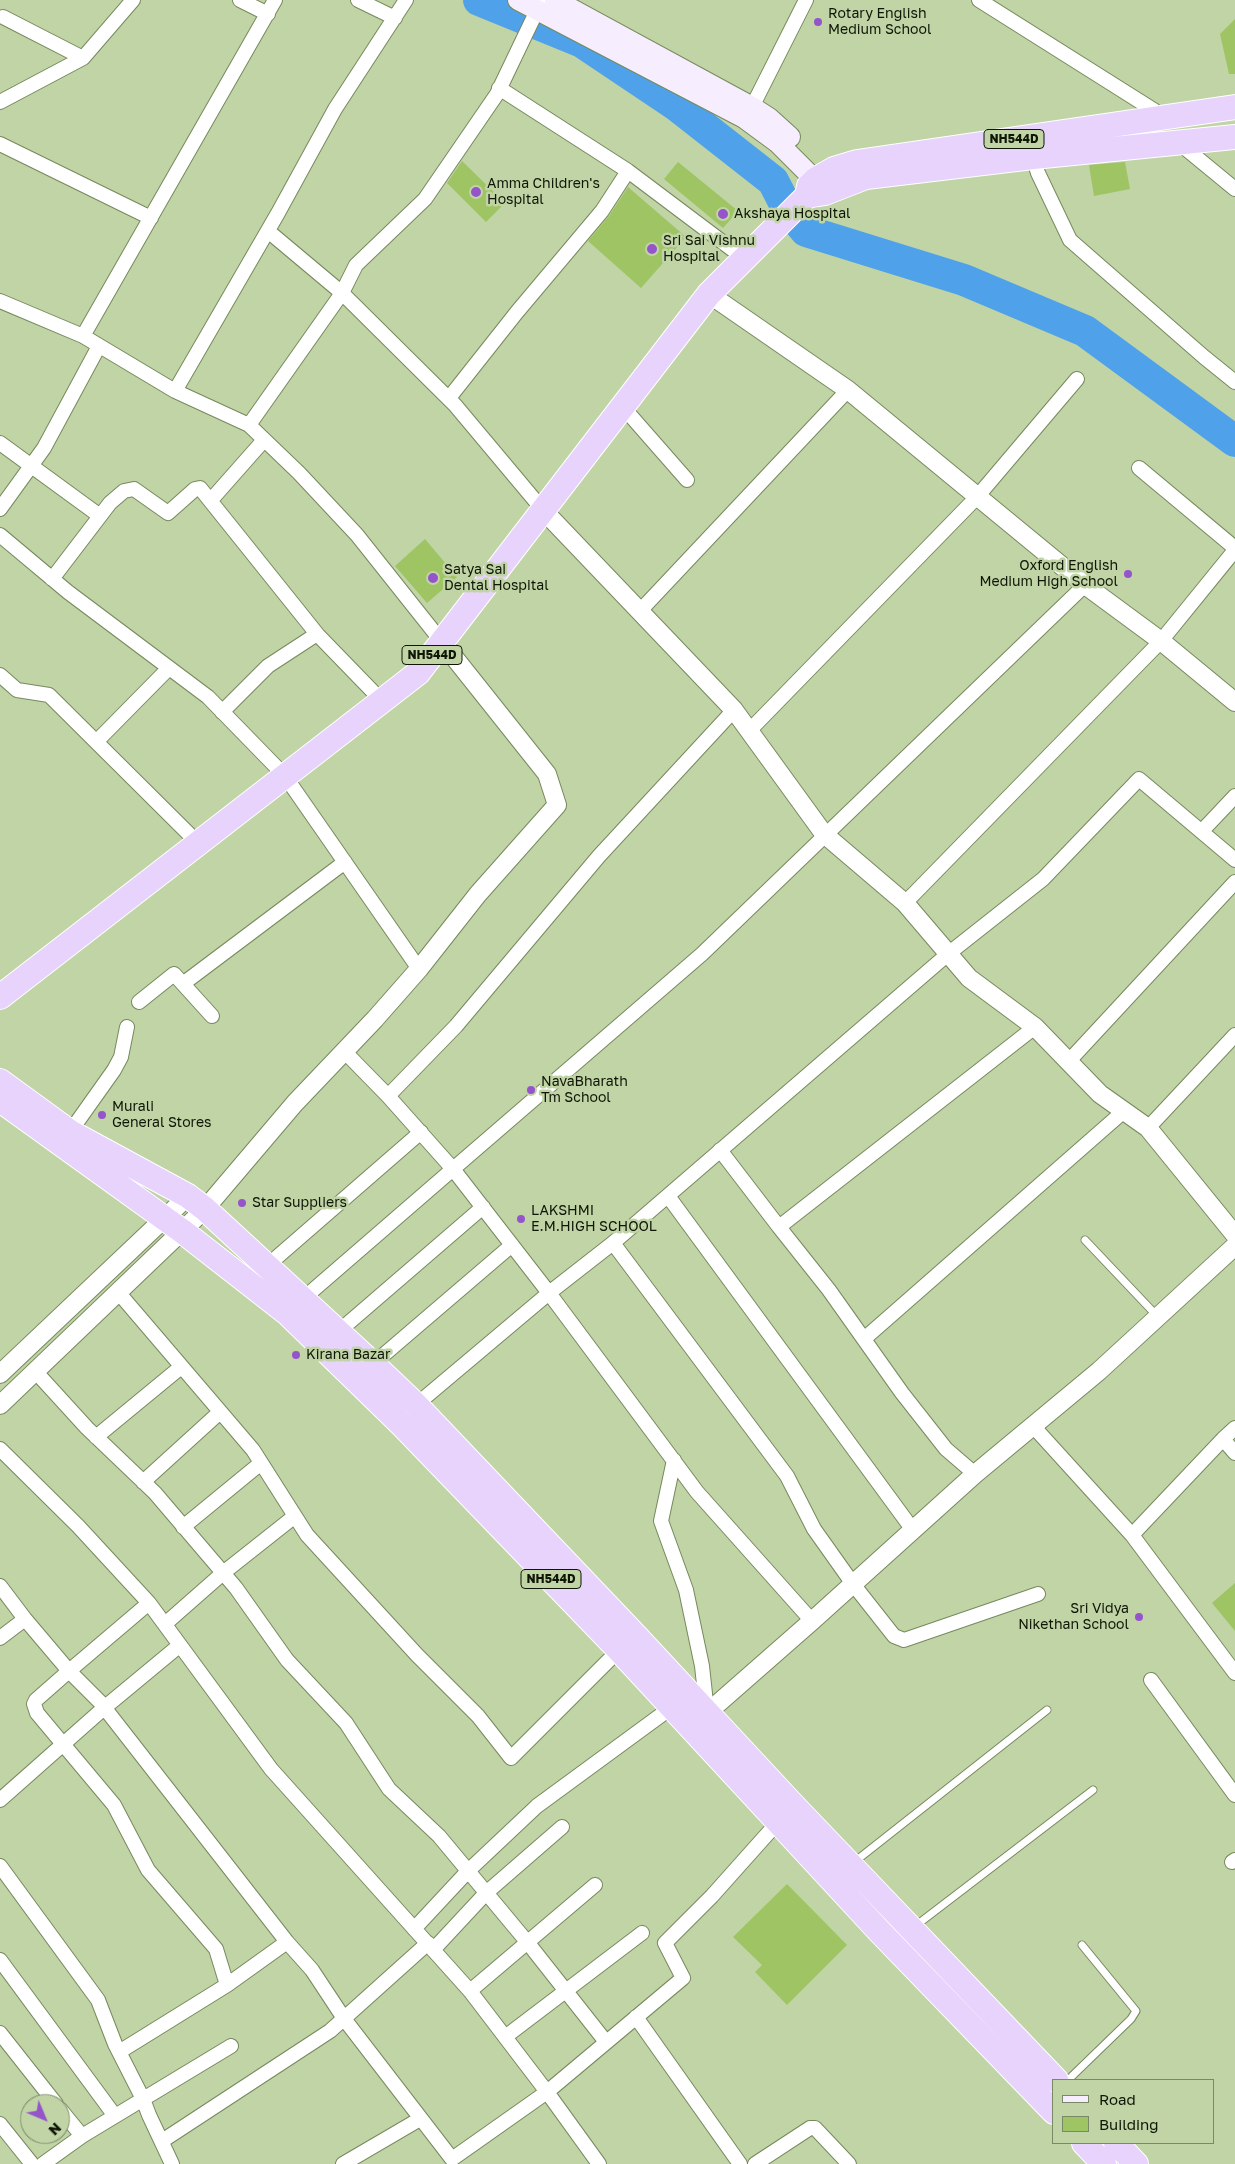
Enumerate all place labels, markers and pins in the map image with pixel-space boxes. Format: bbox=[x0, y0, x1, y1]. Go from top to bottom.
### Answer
place label: Rotary English Medium School bbox=[828, 6, 931, 38]
marker: Rotary English Medium School bbox=[812, 16, 824, 28]
place label: Amma Children's Hospital bbox=[487, 176, 600, 208]
marker: Amma Children's Hospital bbox=[469, 185, 483, 199]
place label: Akshaya Hospital bbox=[734, 206, 851, 222]
marker: Akshaya Hospital bbox=[716, 207, 730, 221]
place label: Sri Sai Vishnu Hospital bbox=[663, 233, 755, 266]
marker: Sri Sai Vishnu Hospital bbox=[645, 242, 659, 256]
place label: Oxford English Medium High School bbox=[980, 558, 1118, 590]
place label: Satya Sai Dental Hospital bbox=[444, 562, 549, 594]
marker: Oxford English Medium High School bbox=[1122, 568, 1134, 580]
marker: Satya Sai Dental Hospital bbox=[426, 571, 440, 585]
place label: NavaBharath Tm School bbox=[541, 1074, 628, 1106]
marker: NavaBharath Tm School bbox=[525, 1084, 537, 1096]
place label: Murali General Stores bbox=[112, 1099, 211, 1132]
marker: Murali General Stores bbox=[96, 1109, 108, 1121]
place label: Star Suppliers bbox=[252, 1195, 347, 1211]
marker: Star Suppliers bbox=[236, 1197, 248, 1209]
place label: LAKSHMI E.M.HIGH SCHOOL bbox=[531, 1203, 657, 1236]
marker: LAKSHMI E.M.HIGH SCHOOL bbox=[515, 1213, 527, 1225]
place label: Kirana Bazar bbox=[306, 1347, 390, 1363]
marker: Kirana Bazar bbox=[290, 1349, 302, 1361]
place label: Sri Vidya Nikethan School bbox=[1018, 1601, 1129, 1634]
marker: Sri Vidya Nikethan School bbox=[1133, 1611, 1145, 1623]

